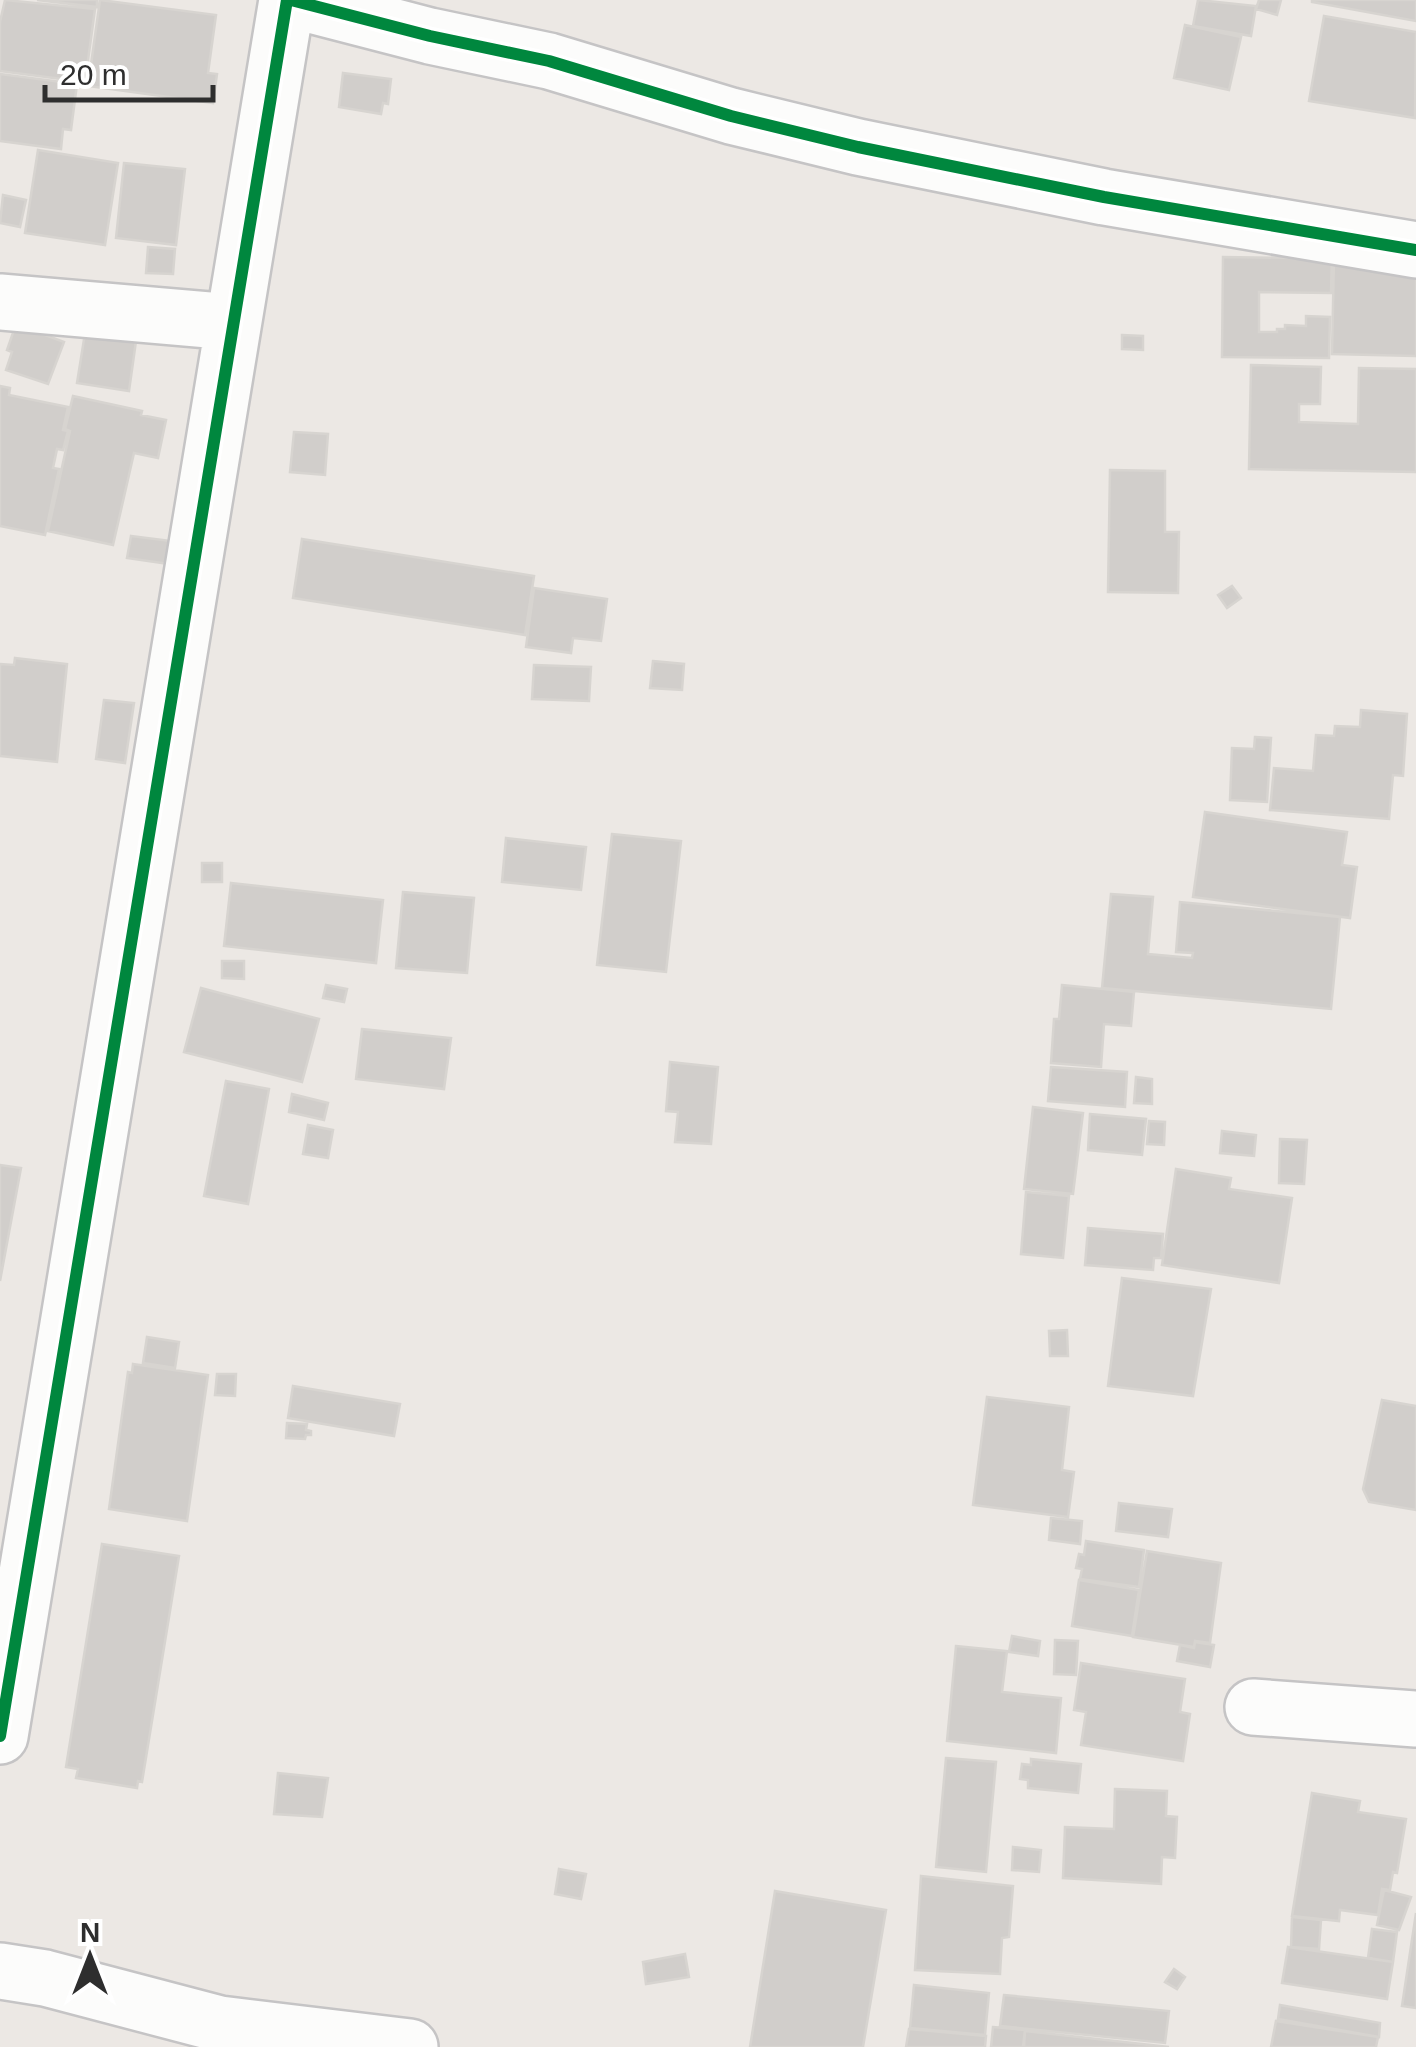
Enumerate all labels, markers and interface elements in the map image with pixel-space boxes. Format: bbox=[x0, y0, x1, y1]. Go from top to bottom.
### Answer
scale bar bbox=[45, 40, 212, 102]
text: 20 m bbox=[60, 58, 127, 91]
north arrow bbox=[40, 1907, 140, 2007]
text: N bbox=[80, 1917, 100, 1948]

